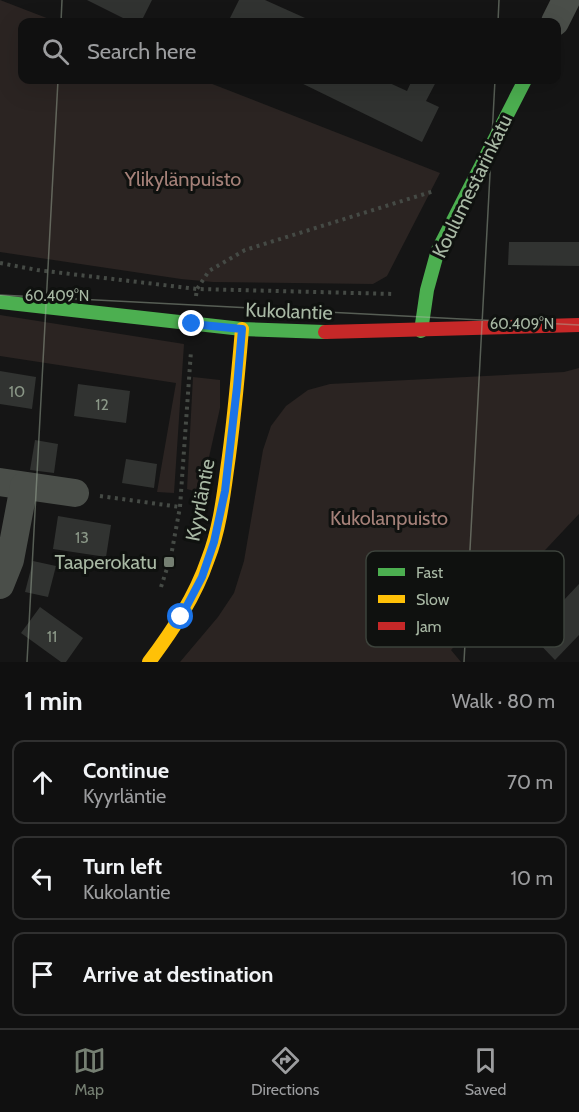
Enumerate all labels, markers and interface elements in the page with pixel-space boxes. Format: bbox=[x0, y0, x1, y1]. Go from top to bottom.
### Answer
search box bbox=[18, 18, 561, 84]
icon: search bbox=[39, 35, 72, 68]
text: Search here bbox=[87, 38, 196, 65]
street label: Koulumestarinkatu bbox=[427, 110, 517, 262]
park label: Ylikylänpuisto bbox=[124, 167, 241, 191]
text: 60.409°N bbox=[25, 287, 89, 305]
street label: Kukolantie bbox=[245, 297, 333, 325]
route end bbox=[178, 310, 204, 336]
text: 60.409°N bbox=[490, 315, 554, 333]
house number: 10 bbox=[9, 382, 25, 401]
house number: 12 bbox=[95, 395, 109, 414]
street label: Kyyrläntie bbox=[180, 457, 220, 543]
park label: Kukolanpuisto bbox=[330, 506, 448, 530]
house number: 13 bbox=[75, 528, 89, 547]
place label: Taaperokatu bbox=[54, 550, 157, 574]
legend bbox=[366, 551, 564, 647]
marker: Taaperokatu bbox=[162, 555, 176, 569]
text: Fast bbox=[416, 563, 444, 582]
text: Slow bbox=[416, 590, 450, 609]
route start bbox=[167, 603, 193, 629]
text: Jam bbox=[415, 617, 442, 636]
house number: 11 bbox=[47, 627, 57, 646]
text: 1 min bbox=[24, 685, 83, 717]
text: Walk · 80 m bbox=[452, 689, 555, 713]
text: Continue bbox=[83, 757, 169, 784]
icon: ahead bbox=[26, 766, 59, 799]
text: 70 m bbox=[507, 770, 553, 794]
text: Kyyrläntie bbox=[83, 784, 166, 808]
text: Turn left bbox=[83, 853, 162, 880]
icon: left bbox=[26, 862, 59, 895]
text: 10 m bbox=[510, 866, 553, 890]
text: Kukolantie bbox=[83, 880, 170, 904]
icon: arrive bbox=[26, 958, 59, 991]
text: Arrive at destination bbox=[83, 961, 273, 988]
tab: Map bbox=[73, 1044, 106, 1099]
tab: Directions bbox=[251, 1044, 319, 1099]
tab: Saved bbox=[465, 1044, 506, 1099]

